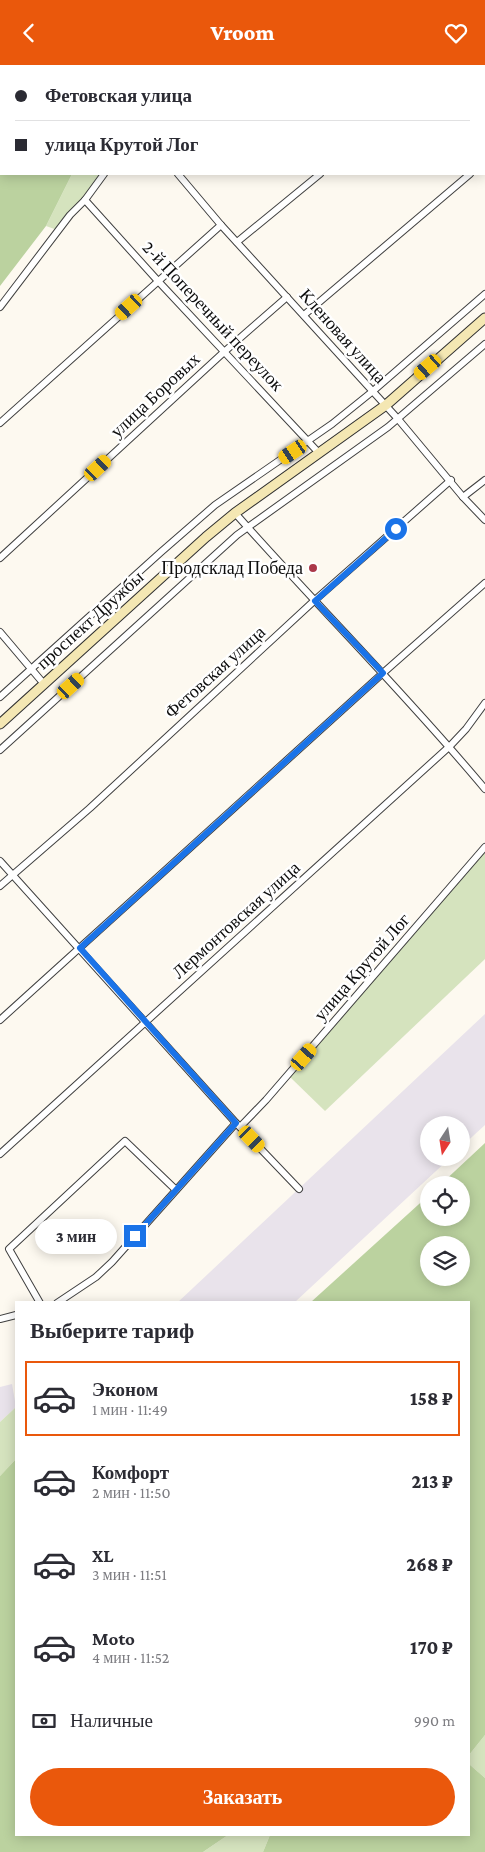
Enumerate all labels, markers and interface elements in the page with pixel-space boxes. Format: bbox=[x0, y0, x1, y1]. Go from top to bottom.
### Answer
icon: back bbox=[15, 19, 43, 47]
icon: heart bbox=[442, 19, 470, 47]
text: Vroom bbox=[211, 20, 274, 45]
text: Фетовская улица bbox=[45, 85, 192, 106]
text: улица Крутой Лог bbox=[45, 134, 198, 155]
street label: 2-й Поперечный переулок bbox=[138, 237, 288, 395]
street label: Кленовая улица bbox=[295, 285, 391, 387]
car bbox=[112, 291, 145, 323]
street label: улица Боровых bbox=[106, 349, 204, 441]
car bbox=[411, 351, 444, 383]
car bbox=[276, 437, 309, 467]
car bbox=[81, 452, 114, 484]
route start bbox=[385, 518, 407, 540]
place label: Продсклад Победа bbox=[161, 558, 303, 578]
marker: Продсклад Победа bbox=[307, 562, 319, 574]
street label: проспект Дружбы bbox=[33, 567, 147, 673]
street label: Фетовская улица bbox=[161, 622, 269, 722]
car bbox=[54, 670, 87, 702]
street label: Лермонтовская улица bbox=[168, 858, 304, 982]
street label: улица Крутой Лог bbox=[310, 909, 414, 1025]
car bbox=[288, 1041, 319, 1073]
north arrow bbox=[420, 1116, 470, 1166]
map controls bbox=[420, 1116, 470, 1286]
car bbox=[236, 1123, 267, 1155]
button: locate bbox=[420, 1176, 470, 1226]
callout: 3 мин bbox=[35, 1219, 118, 1253]
route end bbox=[124, 1225, 146, 1247]
text: 3 мин bbox=[56, 1228, 96, 1245]
button: layers bbox=[420, 1236, 470, 1286]
text: Выберите тариф bbox=[30, 1318, 194, 1343]
icon: car bbox=[32, 1376, 77, 1421]
text: Эконом bbox=[92, 1379, 158, 1400]
text: 158 ₽ bbox=[410, 1388, 453, 1409]
text: 1 мин · 11:49 bbox=[92, 1401, 168, 1418]
icon: car bbox=[32, 1459, 77, 1504]
text: Комфорт bbox=[92, 1462, 169, 1483]
text: 213 ₽ bbox=[412, 1471, 453, 1492]
text: 2 мин · 11:50 bbox=[92, 1484, 171, 1501]
icon: car bbox=[32, 1542, 77, 1587]
text: XL bbox=[92, 1545, 114, 1566]
text: 268 ₽ bbox=[406, 1554, 453, 1575]
text: 3 мин · 11:51 bbox=[92, 1566, 167, 1583]
icon: car bbox=[32, 1625, 77, 1670]
text: Moto bbox=[92, 1628, 135, 1649]
text: 170 ₽ bbox=[410, 1637, 453, 1658]
text: 4 мин · 11:52 bbox=[92, 1649, 169, 1666]
icon: cash bbox=[30, 1707, 58, 1735]
text: Наличные bbox=[70, 1710, 153, 1731]
text: 990 m bbox=[414, 1712, 455, 1729]
button: Заказать bbox=[30, 1768, 455, 1826]

